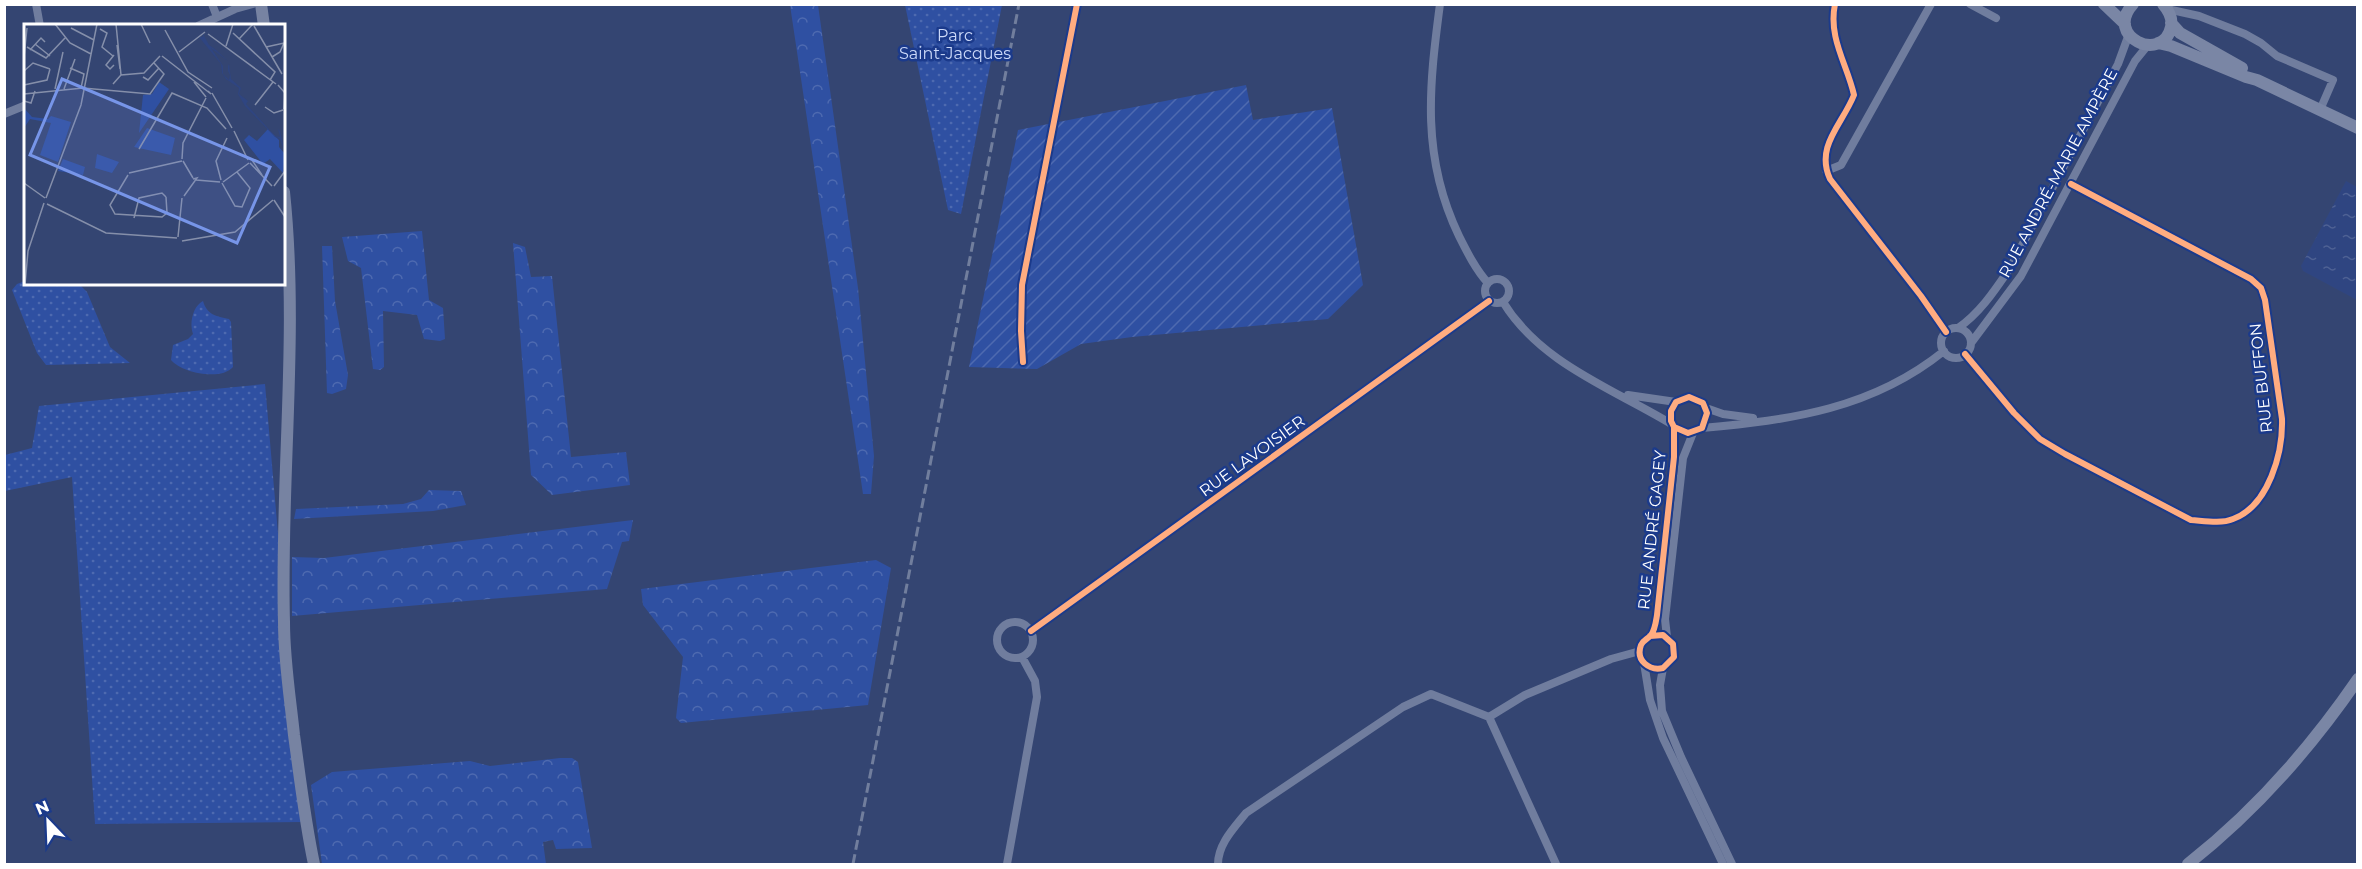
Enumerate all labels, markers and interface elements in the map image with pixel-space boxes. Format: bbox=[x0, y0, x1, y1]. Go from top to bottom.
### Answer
inset map bbox=[24, 24, 285, 285]
park label: Parc Saint-Jacques bbox=[899, 26, 1011, 63]
street label: RUE ANDRÉ-MARIE AMPÈRE bbox=[1995, 65, 2121, 281]
street label: RUE BUFFON bbox=[2246, 322, 2276, 434]
street label: RUE LAVOISIER bbox=[1196, 411, 1308, 501]
street label: RUE ANDRÉ GAGEY bbox=[1634, 449, 1670, 611]
north arrow bbox=[18, 791, 78, 851]
text: N bbox=[33, 796, 52, 819]

